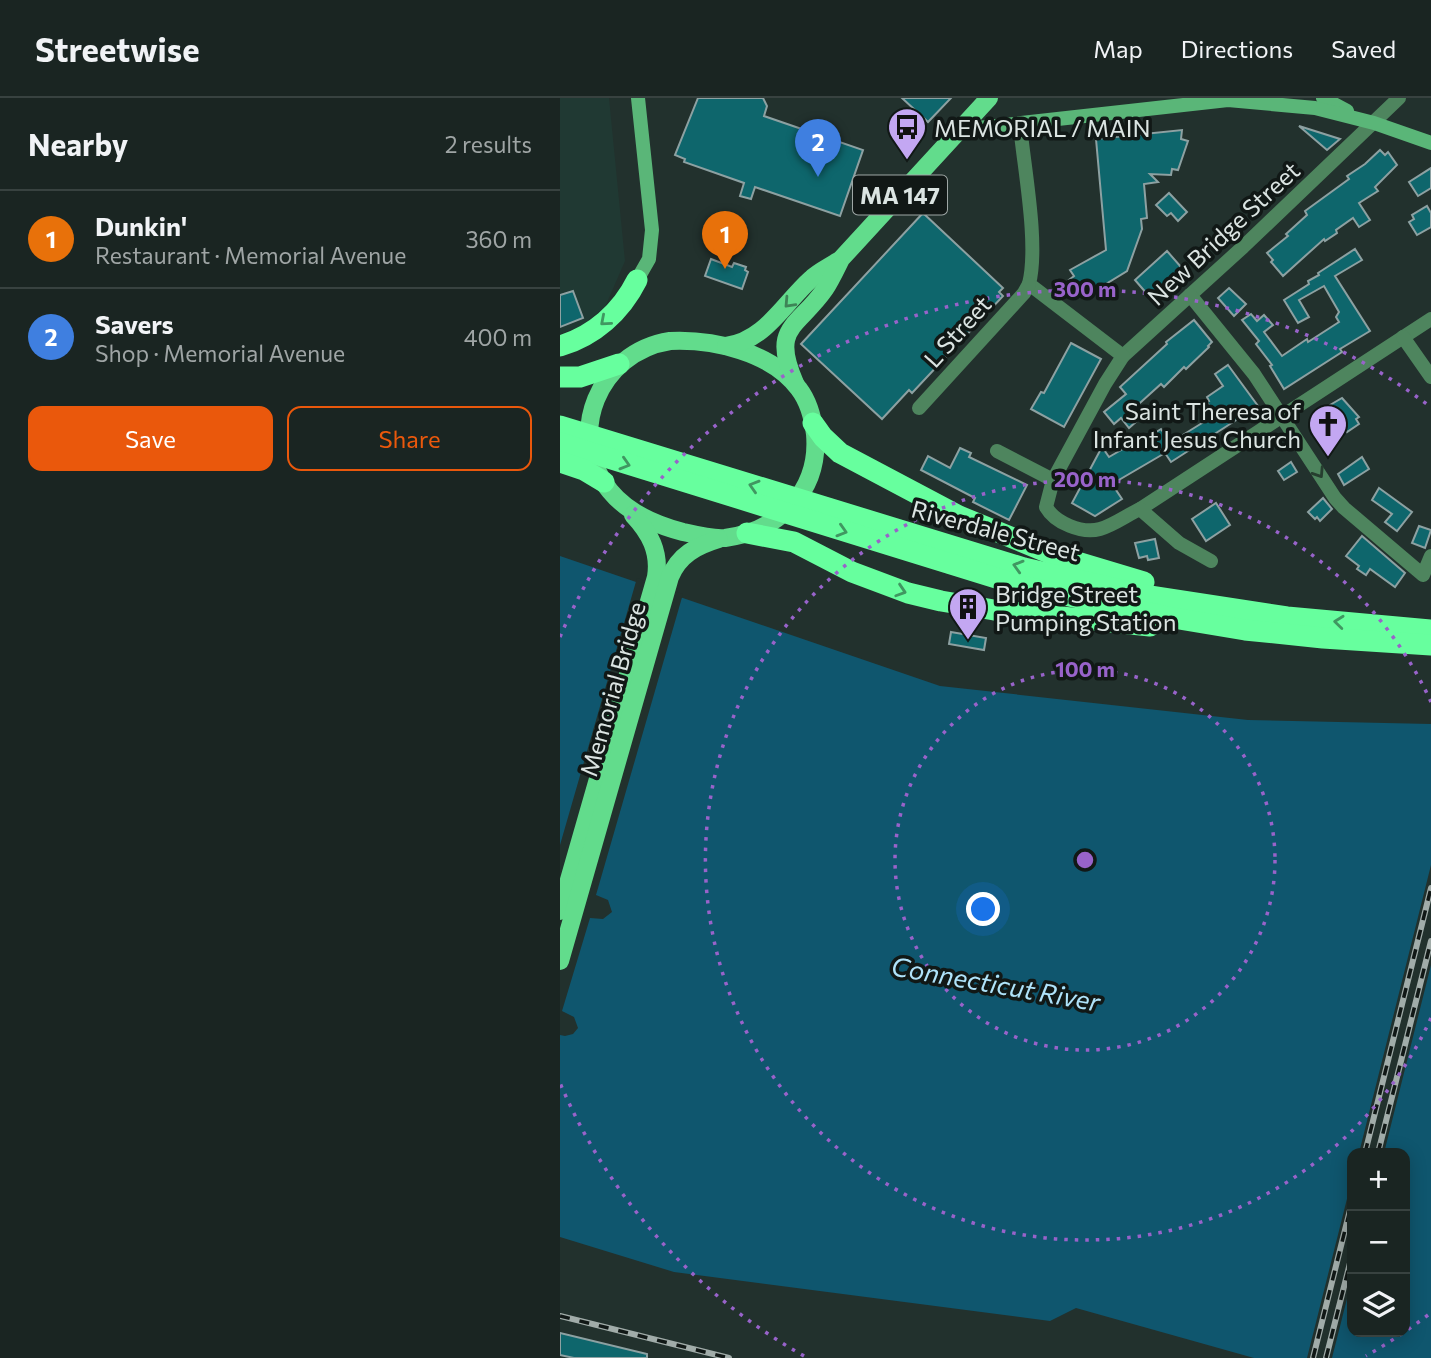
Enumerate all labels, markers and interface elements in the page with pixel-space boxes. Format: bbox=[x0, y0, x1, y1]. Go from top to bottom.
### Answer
text: Streetwise bbox=[35, 28, 200, 69]
text: Map bbox=[1093, 34, 1143, 63]
text: Directions bbox=[1181, 34, 1293, 63]
text: Saved bbox=[1331, 34, 1396, 63]
bus stop icon: MEMORIAL / MAIN bbox=[886, 106, 928, 161]
place label: MEMORIAL / MAIN bbox=[934, 113, 1151, 142]
pin: 2 bbox=[795, 119, 841, 177]
text: Nearby bbox=[28, 125, 128, 162]
text: 2 results bbox=[445, 130, 532, 158]
street label: New Bridge Street bbox=[1141, 155, 1305, 311]
road number: MA 147 bbox=[853, 176, 947, 214]
text: Dunkin' bbox=[95, 210, 187, 241]
pin: 1 bbox=[702, 211, 748, 269]
text: 1 bbox=[46, 225, 56, 253]
text: 360 m bbox=[465, 225, 532, 253]
text: Restaurant · Memorial Avenue bbox=[95, 241, 406, 269]
text: 300 m bbox=[1054, 276, 1116, 301]
street label: L Street bbox=[917, 289, 997, 373]
one-way arrow bbox=[784, 295, 797, 308]
text: Savers bbox=[95, 308, 174, 339]
one-way arrow bbox=[600, 313, 613, 325]
text: 2 bbox=[44, 323, 58, 351]
text: 400 m bbox=[464, 323, 532, 351]
text: Shop · Memorial Avenue bbox=[95, 339, 345, 367]
place label: Saint Theresa of Infant Jesus Church bbox=[1093, 396, 1302, 453]
church icon: Saint Theresa of Infant Jesus Church bbox=[1307, 403, 1349, 458]
button: Save bbox=[28, 406, 273, 471]
button: Share bbox=[287, 406, 532, 471]
one-way arrow bbox=[619, 455, 631, 470]
one-way arrow bbox=[1310, 465, 1323, 478]
text: 200 m bbox=[1054, 466, 1116, 491]
one-way arrow bbox=[748, 480, 760, 495]
street label: Riverdale Street bbox=[908, 494, 1084, 567]
one-way arrow bbox=[836, 523, 848, 538]
one-way arrow bbox=[1012, 560, 1024, 575]
place label: Bridge Street Pumping Station bbox=[995, 579, 1176, 636]
one-way arrow bbox=[895, 582, 907, 597]
building icon: Bridge Street Pumping Station bbox=[947, 586, 989, 641]
street label: Memorial Bridge bbox=[573, 598, 651, 780]
one-way arrow bbox=[1333, 615, 1344, 630]
text: 100 m bbox=[1055, 656, 1115, 681]
centre of rings bbox=[1073, 848, 1097, 872]
your location bbox=[966, 892, 1000, 926]
water label: Connecticut River bbox=[889, 949, 1104, 1017]
map controls bbox=[1347, 1148, 1410, 1337]
button: + bbox=[1347, 1148, 1410, 1211]
button: − bbox=[1347, 1211, 1410, 1274]
button: layers bbox=[1347, 1274, 1410, 1337]

